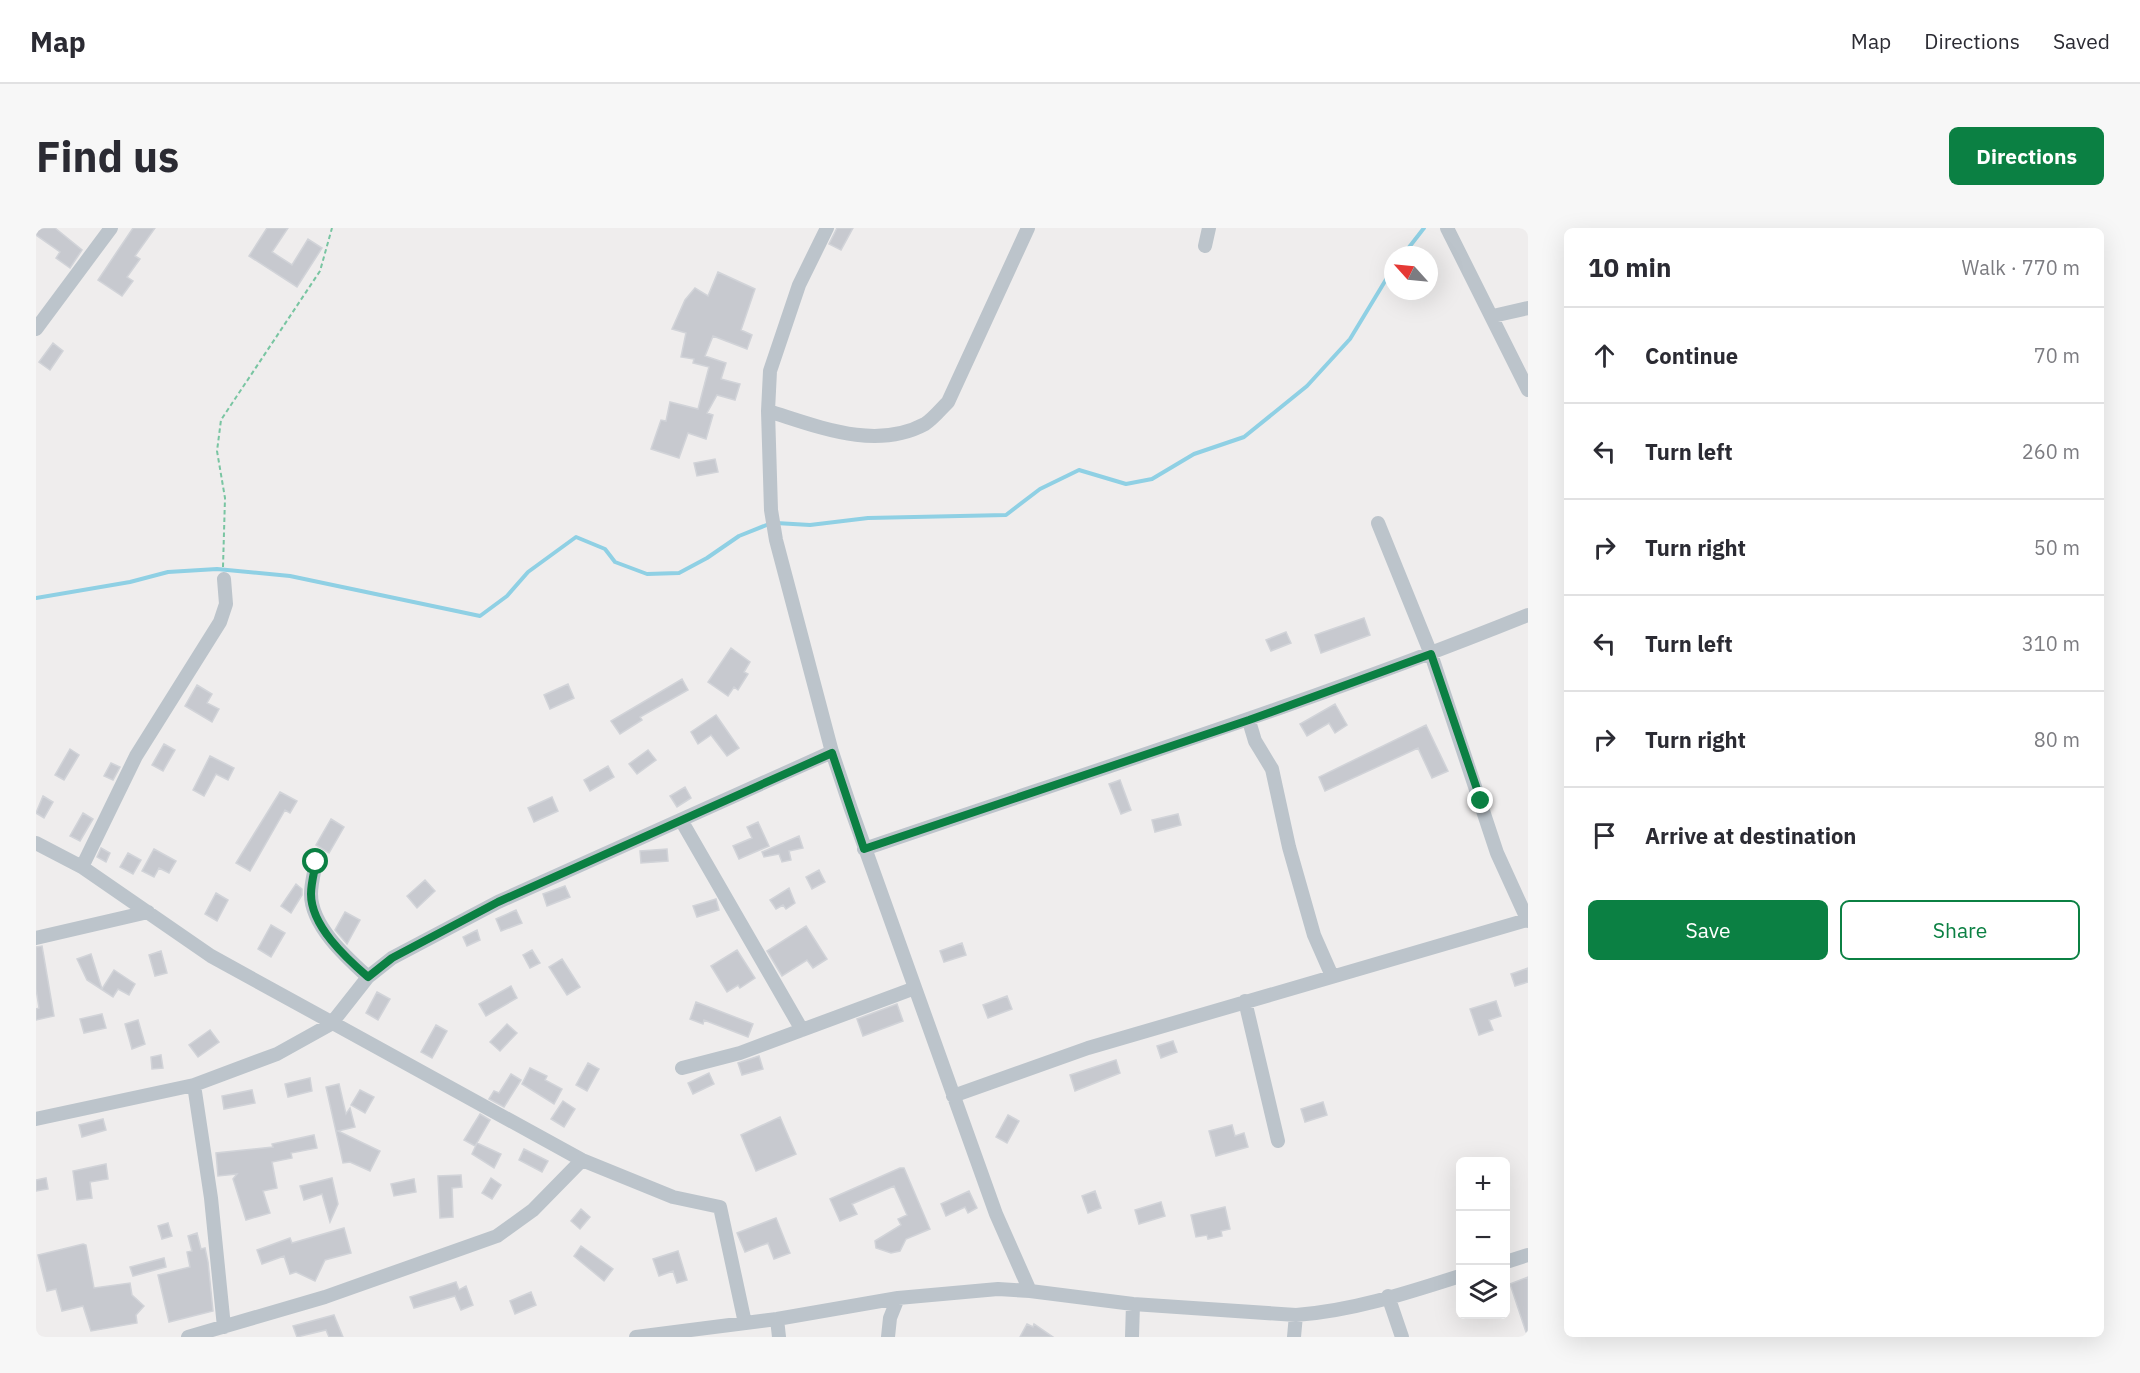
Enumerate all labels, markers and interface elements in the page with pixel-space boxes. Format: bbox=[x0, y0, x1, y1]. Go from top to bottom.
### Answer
text: Map bbox=[30, 23, 86, 60]
text: Map bbox=[1851, 27, 1891, 55]
text: Directions bbox=[1924, 27, 2020, 55]
text: Saved bbox=[2053, 27, 2110, 55]
button: Directions bbox=[1949, 127, 2104, 185]
text: Find us bbox=[36, 129, 179, 184]
north arrow bbox=[1384, 246, 1438, 300]
text: 10 min bbox=[1588, 250, 1672, 284]
text: Walk · 770 m bbox=[1962, 254, 2080, 281]
icon: ahead bbox=[1588, 339, 1621, 372]
text: Continue bbox=[1645, 341, 1738, 370]
text: 70 m bbox=[2034, 342, 2080, 369]
icon: left bbox=[1588, 435, 1621, 468]
text: Turn left bbox=[1645, 437, 1733, 466]
text: 260 m bbox=[2022, 438, 2080, 465]
icon: right bbox=[1588, 531, 1621, 564]
text: Turn right bbox=[1645, 533, 1746, 562]
text: 50 m bbox=[2034, 534, 2080, 561]
icon: left bbox=[1588, 627, 1621, 660]
text: Turn left bbox=[1645, 629, 1733, 658]
text: 310 m bbox=[2022, 630, 2080, 657]
icon: right bbox=[1588, 723, 1621, 756]
text: Turn right bbox=[1645, 725, 1746, 754]
text: 80 m bbox=[2034, 726, 2080, 753]
route end bbox=[1467, 787, 1493, 813]
icon: arrive bbox=[1588, 819, 1621, 852]
text: Arrive at destination bbox=[1645, 821, 1856, 850]
route start bbox=[302, 848, 328, 874]
button: Save bbox=[1588, 900, 1828, 960]
button: Share bbox=[1840, 900, 2080, 960]
map controls bbox=[1456, 1157, 1510, 1319]
button: + bbox=[1456, 1157, 1510, 1211]
button: − bbox=[1456, 1211, 1510, 1265]
button: layers bbox=[1456, 1265, 1510, 1319]

